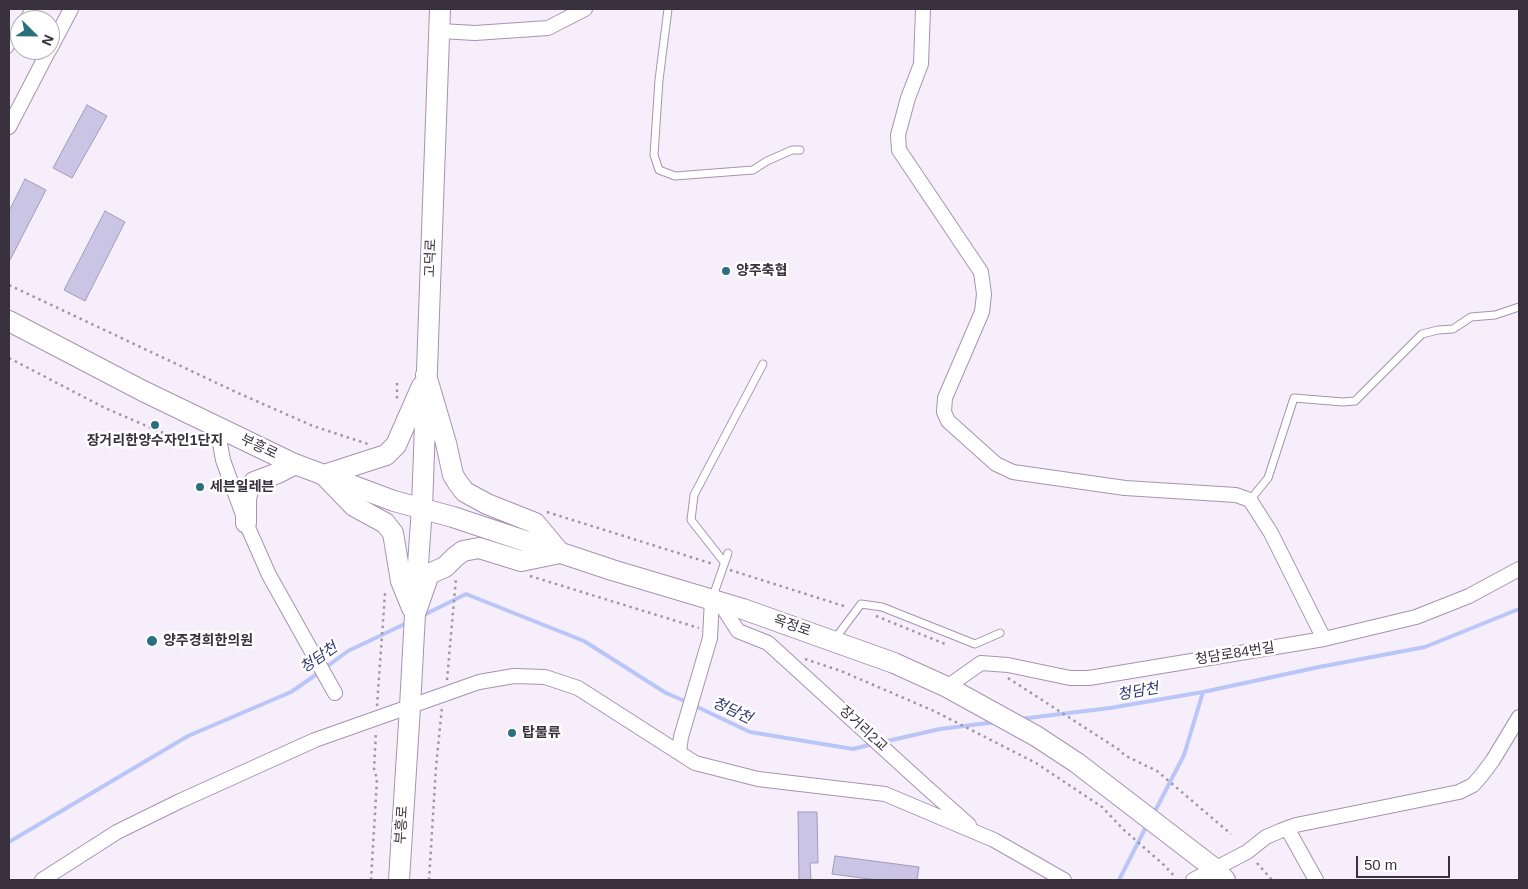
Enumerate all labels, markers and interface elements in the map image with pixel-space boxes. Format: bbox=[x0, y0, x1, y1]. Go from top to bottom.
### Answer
north arrow bbox=[10, 10, 60, 60]
text: N bbox=[39, 33, 57, 48]
street label: 고덕로 bbox=[422, 238, 440, 278]
place label: 양주축협 bbox=[736, 263, 788, 279]
marker: 양주축협 bbox=[720, 265, 732, 277]
marker: 장거리한양수자인1단지 bbox=[149, 419, 161, 431]
street label: 부흥로 bbox=[238, 431, 280, 463]
place label: 장거리한양수자인1단지 bbox=[87, 433, 223, 449]
place label: 세븐일레븐 bbox=[210, 479, 274, 495]
marker: 세븐일레븐 bbox=[194, 481, 206, 493]
street label: 옥정로 bbox=[771, 612, 813, 640]
place label: 양주경희한의원 bbox=[163, 633, 253, 649]
marker: 양주경희한의원 bbox=[145, 634, 159, 648]
water label: 청담천 bbox=[297, 639, 341, 677]
street label: 청담로84번길 bbox=[1194, 639, 1276, 669]
water label: 청담천 bbox=[1116, 680, 1160, 704]
water label: 청담천 bbox=[709, 694, 755, 728]
street label: 장거리2교 bbox=[836, 703, 890, 755]
place label: 탑물류 bbox=[522, 725, 561, 741]
marker: 탑물류 bbox=[506, 727, 518, 739]
street label: 부흥로 bbox=[392, 805, 412, 845]
scale bar bbox=[1358, 846, 1452, 878]
text: 50 m bbox=[1364, 856, 1397, 873]

